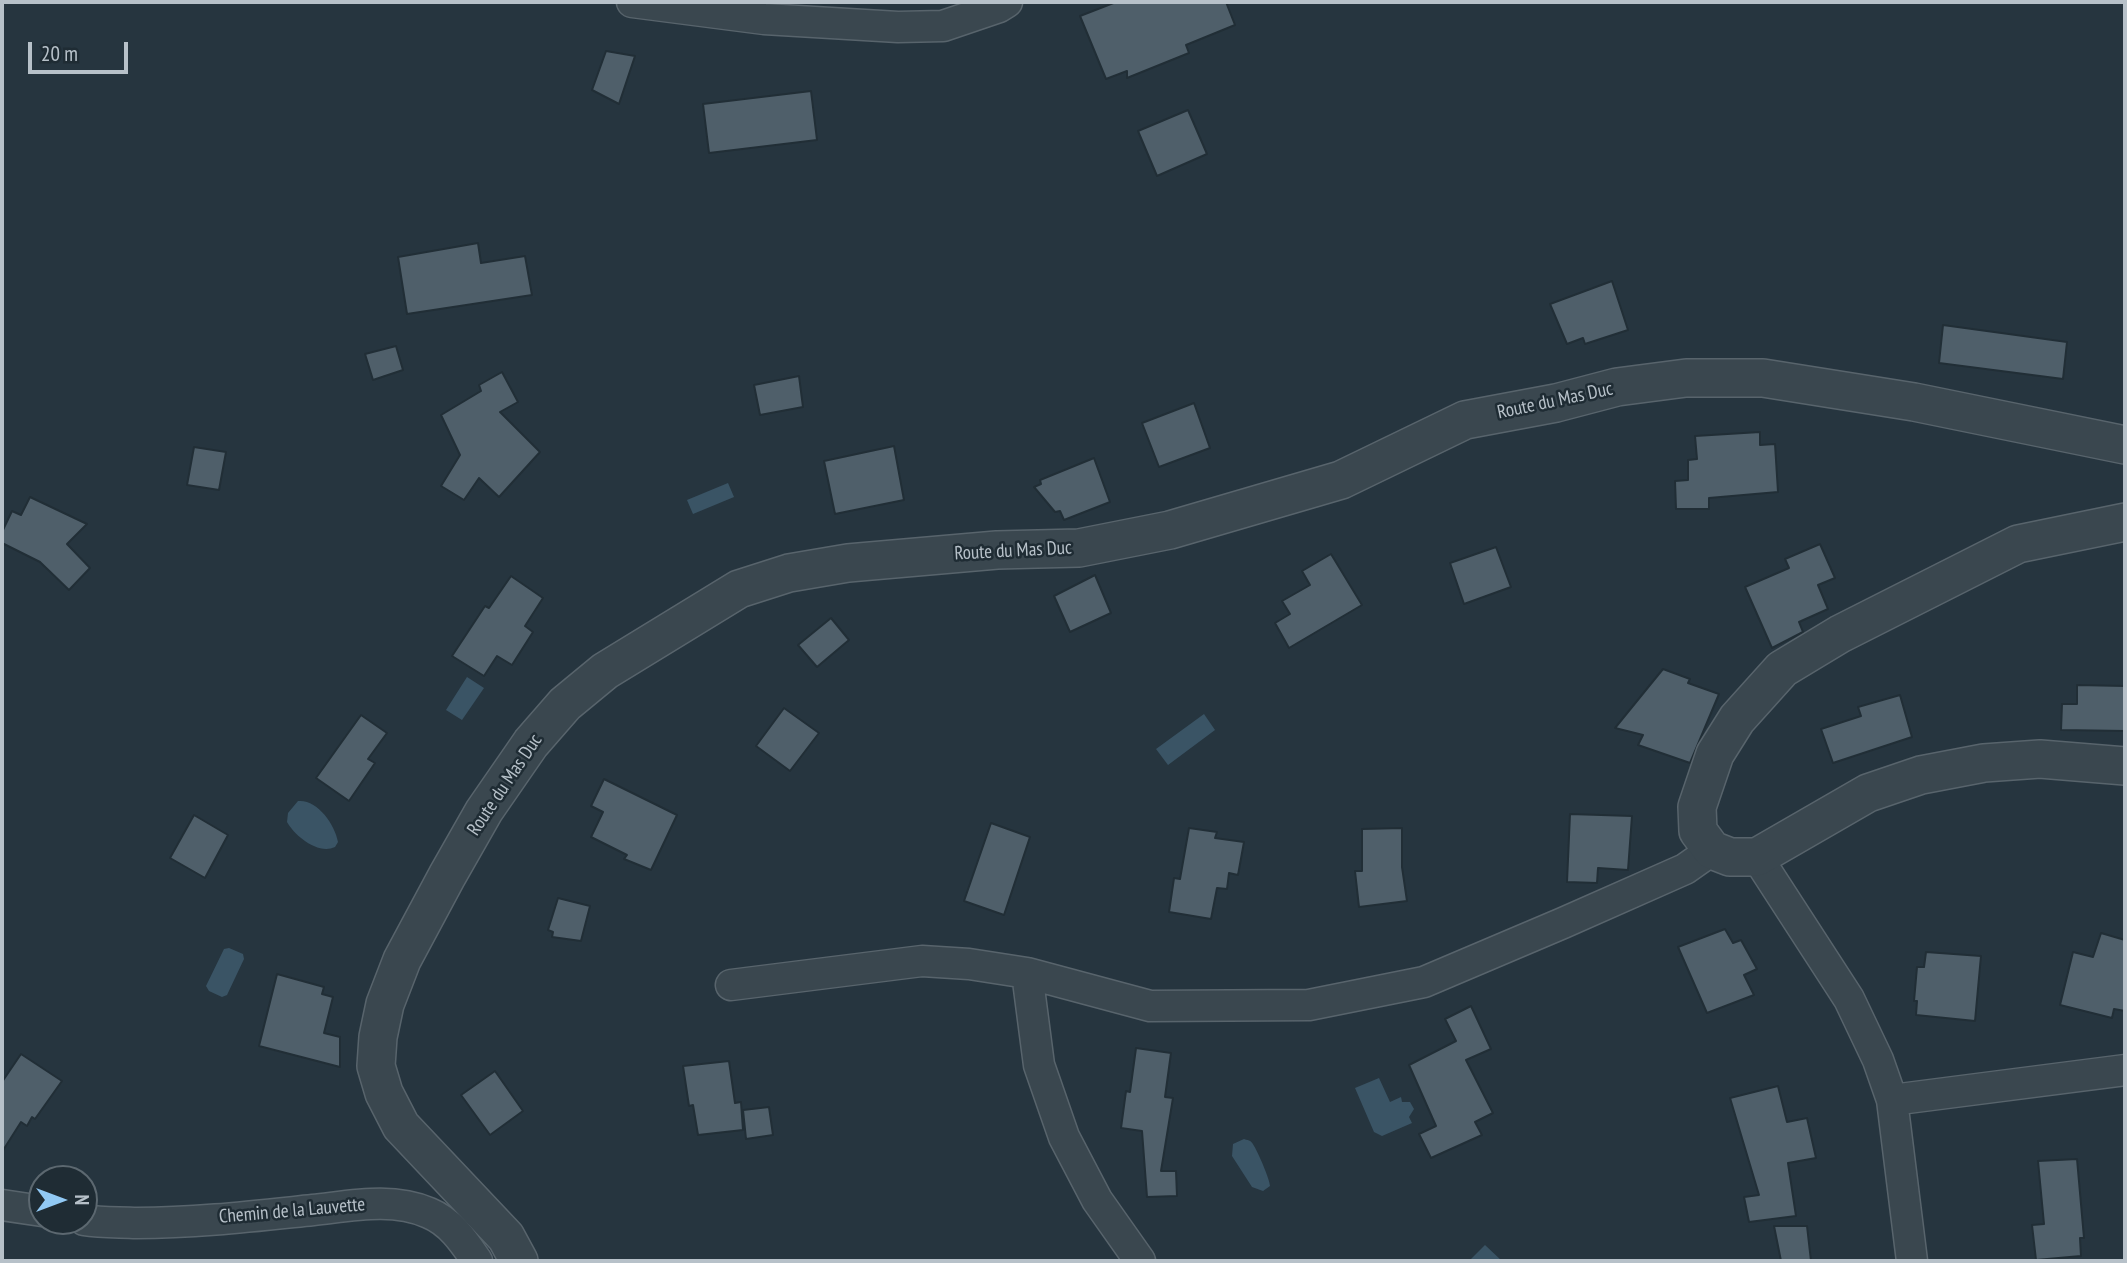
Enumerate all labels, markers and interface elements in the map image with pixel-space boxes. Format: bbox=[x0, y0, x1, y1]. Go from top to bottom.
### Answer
scale bar bbox=[32, 28, 131, 72]
text: 20 m bbox=[41, 40, 78, 67]
street label: Route du Mas Duc bbox=[1495, 378, 1615, 424]
street label: Route du Mas Duc bbox=[954, 537, 1072, 565]
street label: Route du Mas Duc bbox=[463, 730, 547, 840]
north arrow bbox=[28, 1165, 98, 1235]
street label: Chemin de la Lauvette bbox=[218, 1193, 366, 1229]
text: N bbox=[70, 1195, 94, 1205]

